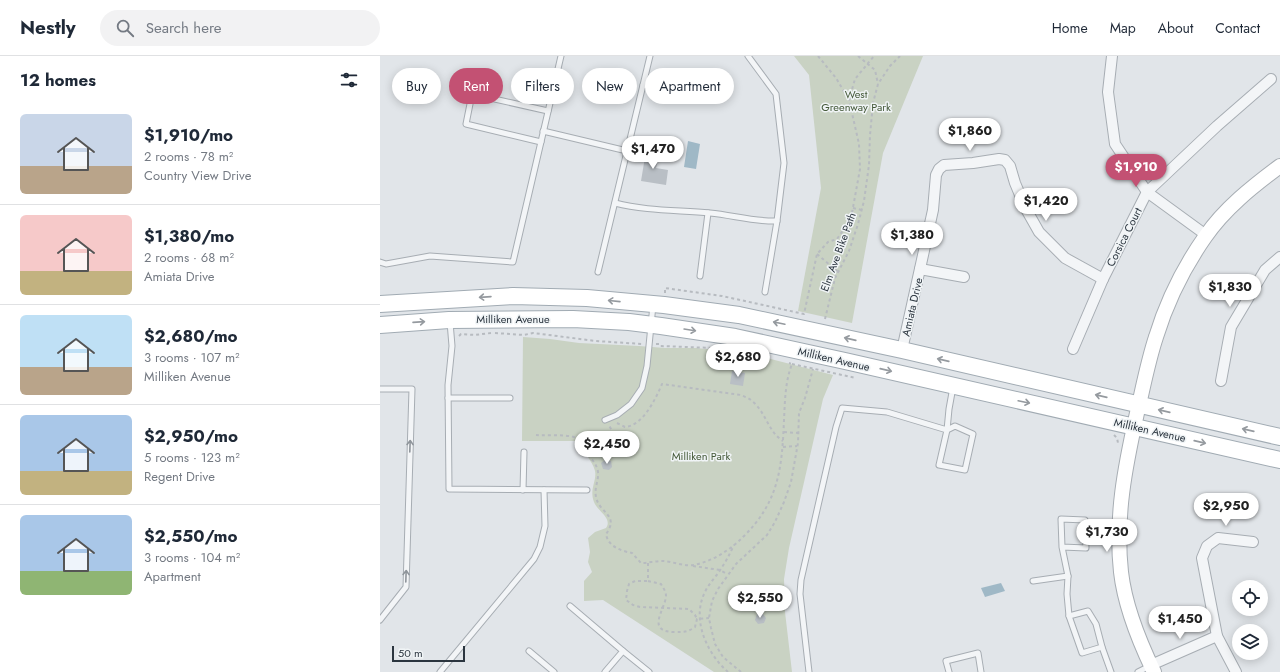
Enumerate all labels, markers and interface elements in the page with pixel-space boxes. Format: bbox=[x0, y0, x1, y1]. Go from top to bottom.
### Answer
search box bbox=[100, 10, 380, 46]
text: Nestly bbox=[20, 14, 76, 41]
icon: search bbox=[114, 17, 136, 39]
text: Search here bbox=[146, 17, 222, 39]
text: Home bbox=[1052, 18, 1088, 38]
text: Map bbox=[1110, 18, 1136, 38]
text: About bbox=[1158, 18, 1193, 38]
text: Contact bbox=[1215, 18, 1260, 38]
text: 12 homes bbox=[20, 68, 96, 92]
chip: Buy bbox=[392, 68, 441, 104]
chip: Rent bbox=[449, 68, 503, 104]
chip: Filters bbox=[511, 68, 574, 104]
chip: New bbox=[582, 68, 637, 104]
chip: Apartment bbox=[645, 68, 734, 104]
icon: filters bbox=[338, 69, 360, 91]
park label: West Greenway Park bbox=[821, 86, 891, 115]
pin: $1,860 bbox=[937, 118, 1003, 152]
text: $1,860 bbox=[948, 121, 992, 140]
text: $1,910/mo bbox=[144, 123, 233, 147]
icon: home bbox=[52, 130, 100, 178]
pin: $1,470 bbox=[620, 136, 686, 170]
text: $1,470 bbox=[631, 139, 675, 158]
text: 2 rooms · 78 m² bbox=[144, 147, 233, 166]
pin: $1,910 bbox=[1103, 154, 1169, 188]
text: $1,910 bbox=[1115, 157, 1157, 176]
text: Country View Drive bbox=[144, 166, 251, 185]
pin: $1,420 bbox=[1013, 188, 1079, 222]
text: $1,420 bbox=[1023, 191, 1069, 210]
street label: Corsica Court bbox=[1102, 204, 1146, 269]
street label: Elm Ave Bike Path bbox=[816, 210, 860, 294]
pin: $1,380 bbox=[879, 222, 945, 256]
text: $1,380/mo bbox=[144, 224, 234, 248]
text: $1,380 bbox=[890, 225, 934, 244]
icon: home bbox=[52, 231, 100, 279]
text: 2 rooms · 68 m² bbox=[144, 248, 234, 267]
text: Amiata Drive bbox=[144, 267, 215, 286]
pin: $1,830 bbox=[1197, 274, 1263, 308]
street label: Amiata Drive bbox=[897, 276, 927, 338]
text: $1,830 bbox=[1208, 277, 1252, 296]
one-way arrow bbox=[479, 294, 492, 301]
one-way arrow bbox=[608, 297, 621, 304]
street label: Milliken Avenue bbox=[476, 311, 550, 327]
one-way arrow bbox=[412, 318, 425, 325]
one-way arrow bbox=[772, 319, 785, 327]
text: $2,680/mo bbox=[144, 324, 238, 348]
one-way arrow bbox=[683, 326, 696, 334]
icon: home bbox=[52, 331, 100, 379]
one-way arrow bbox=[844, 334, 857, 342]
street label: Milliken Avenue bbox=[796, 343, 872, 375]
pin: $2,680 bbox=[705, 344, 771, 378]
text: $2,680 bbox=[715, 347, 761, 366]
text: 3 rooms · 107 m² bbox=[144, 348, 240, 367]
one-way arrow bbox=[937, 356, 950, 363]
text: Milliken Avenue bbox=[144, 367, 231, 386]
one-way arrow bbox=[879, 367, 892, 375]
one-way arrow bbox=[1095, 392, 1108, 400]
one-way arrow bbox=[1017, 399, 1030, 407]
one-way arrow bbox=[1158, 406, 1171, 414]
street label: Milliken Avenue bbox=[1112, 414, 1188, 446]
text: $2,950/mo bbox=[144, 424, 238, 448]
one-way arrow bbox=[1242, 425, 1255, 433]
icon: home bbox=[52, 431, 100, 479]
pin: $2,450 bbox=[574, 431, 640, 465]
text: $2,450 bbox=[584, 434, 630, 453]
one-way arrow bbox=[1193, 438, 1206, 446]
one-way arrow bbox=[407, 440, 414, 453]
text: 5 rooms · 123 m² bbox=[144, 448, 240, 467]
park label: Milliken Park bbox=[672, 448, 731, 464]
text: Regent Drive bbox=[144, 467, 215, 486]
pin: $2,950 bbox=[1193, 493, 1259, 527]
text: $2,950 bbox=[1203, 496, 1249, 515]
pin: $1,730 bbox=[1074, 519, 1140, 553]
text: $1,730 bbox=[1085, 522, 1129, 541]
text: $2,550/mo bbox=[144, 524, 238, 548]
icon: home bbox=[52, 531, 100, 579]
text: 3 rooms · 104 m² bbox=[144, 548, 240, 567]
text: Apartment bbox=[144, 567, 201, 586]
one-way arrow bbox=[403, 570, 410, 583]
map controls bbox=[1232, 580, 1268, 660]
button: locate bbox=[1232, 580, 1268, 616]
pin: $2,550 bbox=[727, 585, 793, 619]
text: $2,550 bbox=[737, 588, 783, 607]
pin: $1,450 bbox=[1147, 606, 1213, 640]
text: $1,450 bbox=[1158, 609, 1202, 628]
button: layers bbox=[1232, 624, 1268, 660]
scale bar bbox=[392, 644, 465, 663]
text: 50 m bbox=[398, 645, 423, 661]

